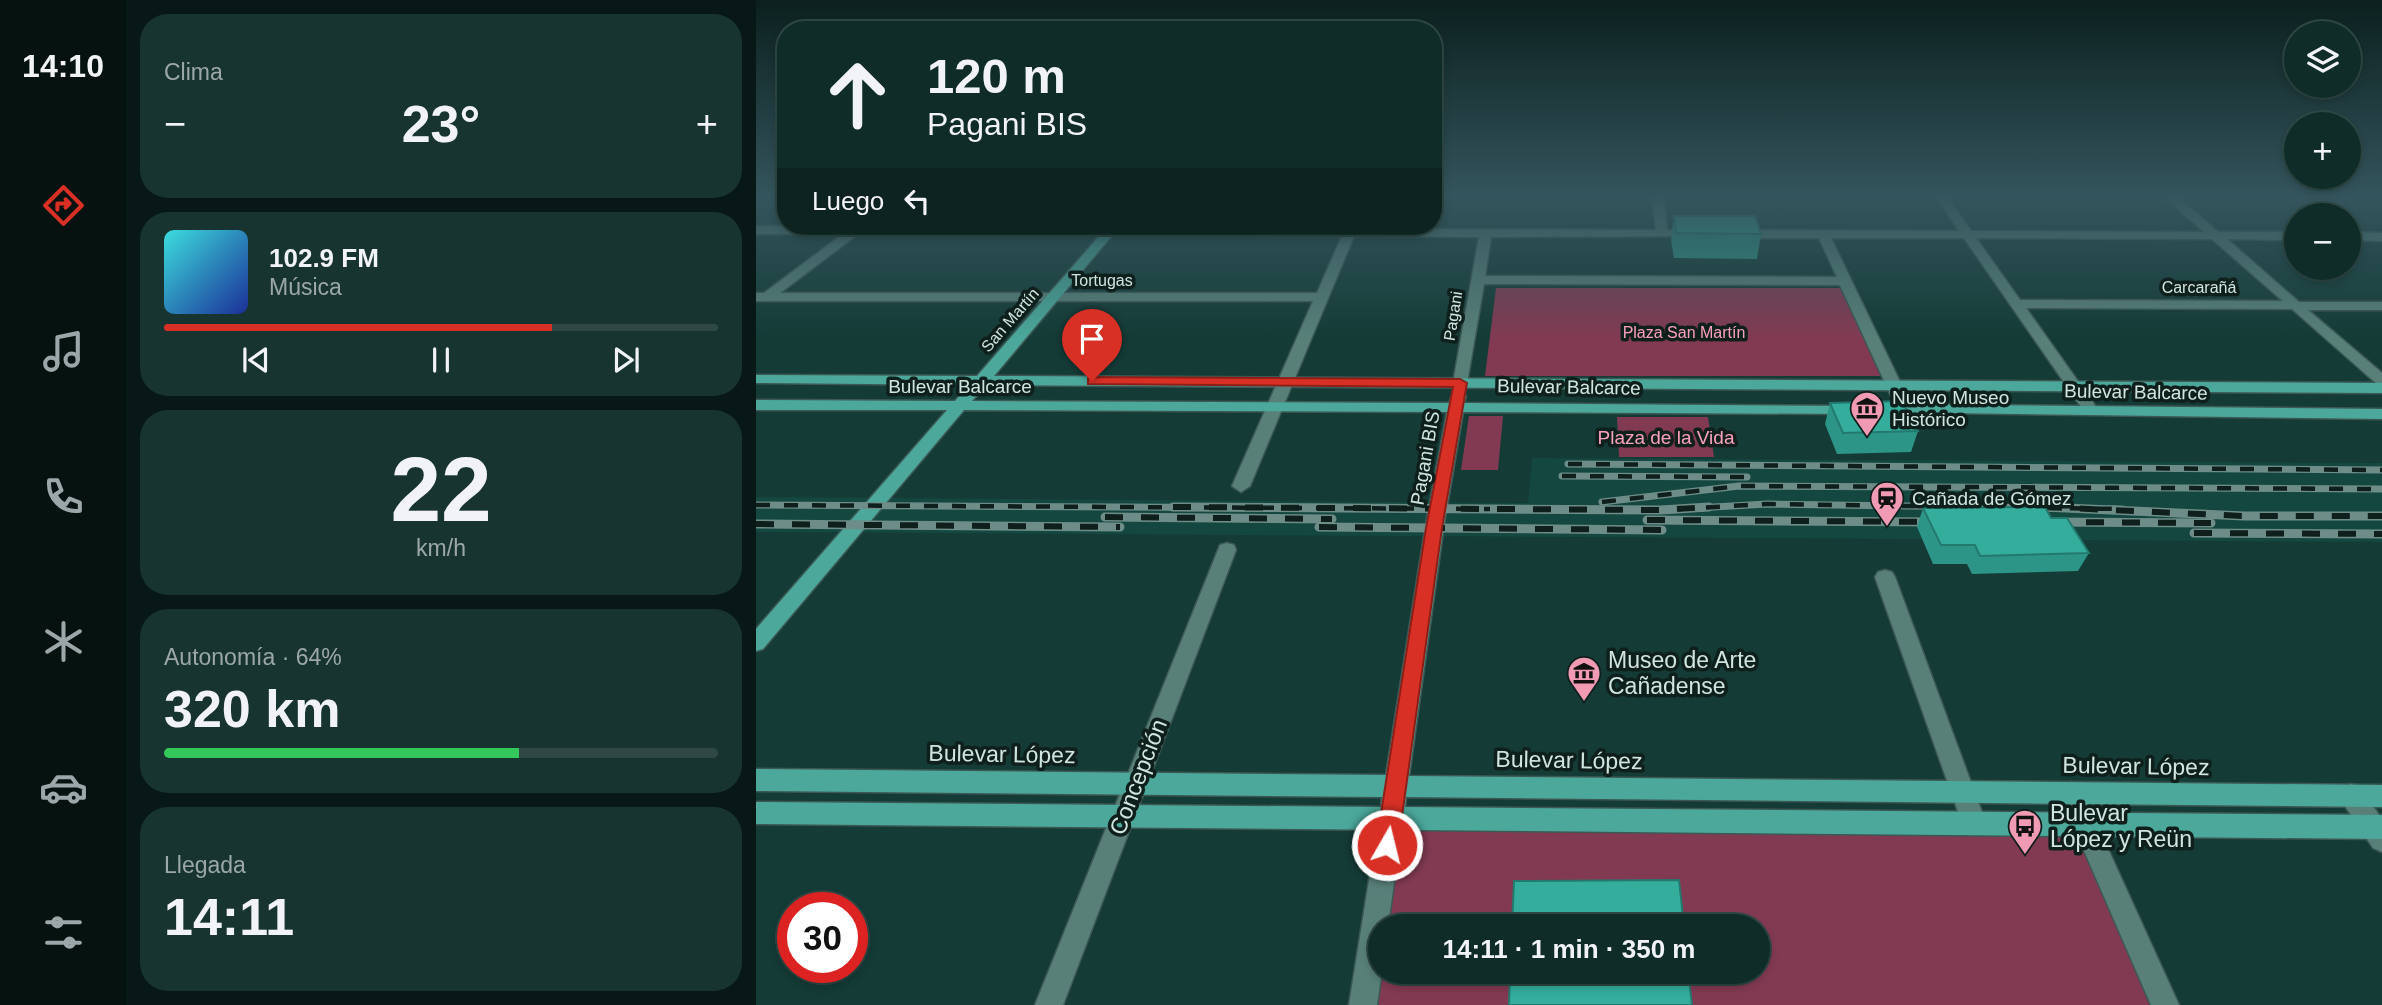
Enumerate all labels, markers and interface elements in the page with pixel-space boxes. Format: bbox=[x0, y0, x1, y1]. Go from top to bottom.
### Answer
map controls bbox=[2284, 21, 2361, 280]
button: layers bbox=[2284, 21, 2361, 98]
text: 14:10 bbox=[22, 48, 104, 84]
icon: ahead bbox=[812, 49, 903, 140]
text: 120 m bbox=[927, 49, 1066, 103]
text: Clima bbox=[164, 59, 223, 85]
text: 23° bbox=[402, 95, 480, 153]
text: − bbox=[164, 103, 186, 145]
text: + bbox=[696, 103, 718, 145]
text: Pagani BIS bbox=[927, 106, 1087, 142]
button: + bbox=[2284, 112, 2361, 189]
icon: directions bbox=[39, 181, 88, 230]
icon: left bbox=[898, 182, 936, 220]
text: Luego bbox=[812, 186, 884, 216]
button: − bbox=[2284, 203, 2361, 280]
text: 102.9 FM bbox=[269, 243, 379, 273]
street label: Tortugas bbox=[1071, 272, 1133, 289]
text: Música bbox=[269, 274, 342, 300]
street label: Carcarañá bbox=[2162, 279, 2236, 296]
street label: San Martín bbox=[978, 285, 1042, 355]
street label: Pagani bbox=[1441, 290, 1465, 342]
pin bbox=[1062, 309, 1122, 381]
icon: arrive bbox=[1073, 320, 1111, 358]
park label: Plaza San Martín bbox=[1623, 324, 1745, 341]
icon: music bbox=[39, 327, 88, 376]
icon: previous bbox=[237, 341, 275, 379]
icon: pause bbox=[422, 341, 460, 379]
icon: next bbox=[607, 341, 645, 379]
street label: Bulevar Balcarce bbox=[1497, 375, 1641, 399]
street label: Bulevar Balcarce bbox=[888, 376, 1032, 397]
street label: Bulevar Balcarce bbox=[2064, 380, 2208, 404]
place label: Nuevo Museo Histórico bbox=[1892, 387, 2009, 430]
museum icon: Nuevo Museo Histórico bbox=[1848, 389, 1886, 438]
street label: Pagani BIS bbox=[1406, 409, 1444, 507]
park label: Plaza de la Vida bbox=[1598, 427, 1735, 448]
text: 22 bbox=[390, 439, 492, 540]
icon: phone bbox=[39, 472, 88, 521]
station icon: Cañada de Gómez bbox=[1868, 479, 1906, 528]
place label: Cañada de Gómez bbox=[1912, 488, 2072, 509]
text: km/h bbox=[416, 535, 466, 561]
icon: climate bbox=[39, 617, 88, 666]
text: Autonomía · 64% bbox=[164, 644, 342, 670]
place label: Museo de Arte Cañadense bbox=[1608, 647, 1756, 699]
museum icon: Museo de Arte Cañadense bbox=[1565, 654, 1603, 703]
text: 320 km bbox=[164, 680, 340, 738]
street label: Concepción bbox=[1104, 716, 1172, 838]
street label: Bulevar López bbox=[928, 740, 1076, 768]
street label: Bulevar López bbox=[1495, 746, 1643, 774]
street label: Bulevar López bbox=[2062, 752, 2210, 780]
icon: car bbox=[39, 763, 88, 812]
place label: Bulevar López y Reün bbox=[2050, 800, 2192, 852]
bus stop icon: Bulevar López y Reün bbox=[2006, 807, 2044, 856]
position arrow bbox=[1350, 808, 1424, 882]
text: Llegada bbox=[164, 852, 246, 878]
text: 14:11 bbox=[164, 888, 294, 946]
speed limit sign: 30 bbox=[777, 892, 868, 983]
icon: filters bbox=[39, 908, 88, 957]
text: 14:11 · 1 min · 350 m bbox=[1443, 934, 1695, 964]

